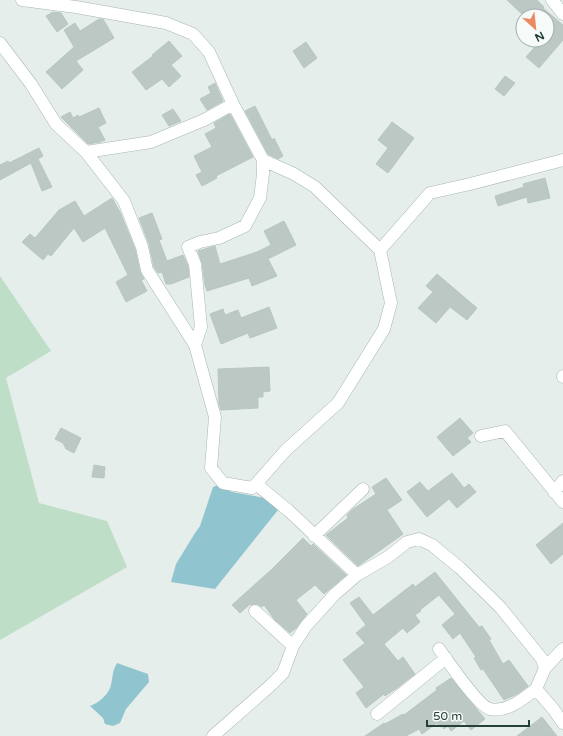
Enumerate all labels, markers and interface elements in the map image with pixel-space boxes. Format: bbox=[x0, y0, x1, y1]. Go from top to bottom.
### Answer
north arrow bbox=[515, 8, 555, 48]
text: N bbox=[532, 29, 546, 44]
scale bar bbox=[427, 702, 529, 728]
text: 50 m bbox=[433, 709, 462, 723]

